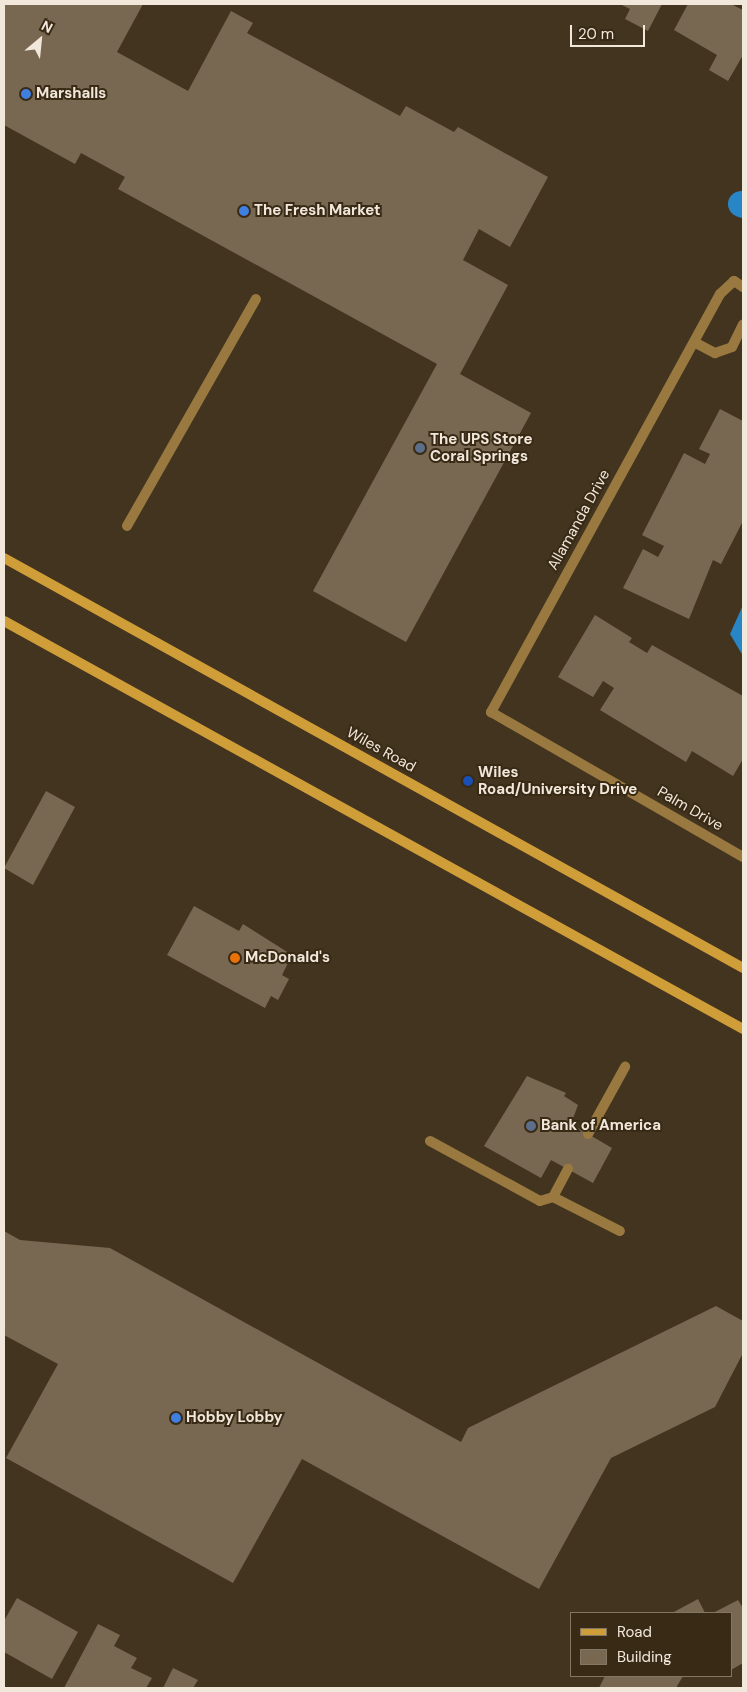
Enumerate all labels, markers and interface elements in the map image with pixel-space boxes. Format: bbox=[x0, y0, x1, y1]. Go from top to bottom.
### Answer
north arrow bbox=[15, 15, 65, 65]
scale bar bbox=[572, 15, 647, 47]
text: N bbox=[38, 16, 56, 37]
text: 20 m bbox=[578, 24, 614, 44]
place label: Marshalls bbox=[36, 85, 106, 103]
marker: Marshalls bbox=[20, 88, 32, 100]
place label: The Fresh Market bbox=[254, 202, 381, 220]
marker: The Fresh Market bbox=[238, 205, 250, 217]
place label: The UPS Store Coral Springs bbox=[430, 430, 532, 465]
marker: The UPS Store Coral Springs bbox=[414, 442, 426, 454]
street label: Allamanda Drive bbox=[544, 467, 614, 573]
street label: Wiles Road bbox=[343, 724, 419, 776]
place label: Wiles Road/University Drive bbox=[478, 763, 637, 798]
marker: Wiles Road/University Drive bbox=[462, 775, 474, 787]
street label: Palm Drive bbox=[654, 783, 726, 835]
place label: McDonald's bbox=[245, 949, 330, 967]
marker: McDonald's bbox=[229, 952, 241, 964]
place label: Bank of America bbox=[541, 1117, 661, 1135]
marker: Bank of America bbox=[525, 1120, 537, 1132]
place label: Hobby Lobby bbox=[186, 1409, 283, 1427]
marker: Hobby Lobby bbox=[170, 1412, 182, 1424]
legend bbox=[570, 1612, 732, 1677]
text: Road bbox=[617, 1622, 652, 1642]
text: Building bbox=[617, 1647, 672, 1667]

